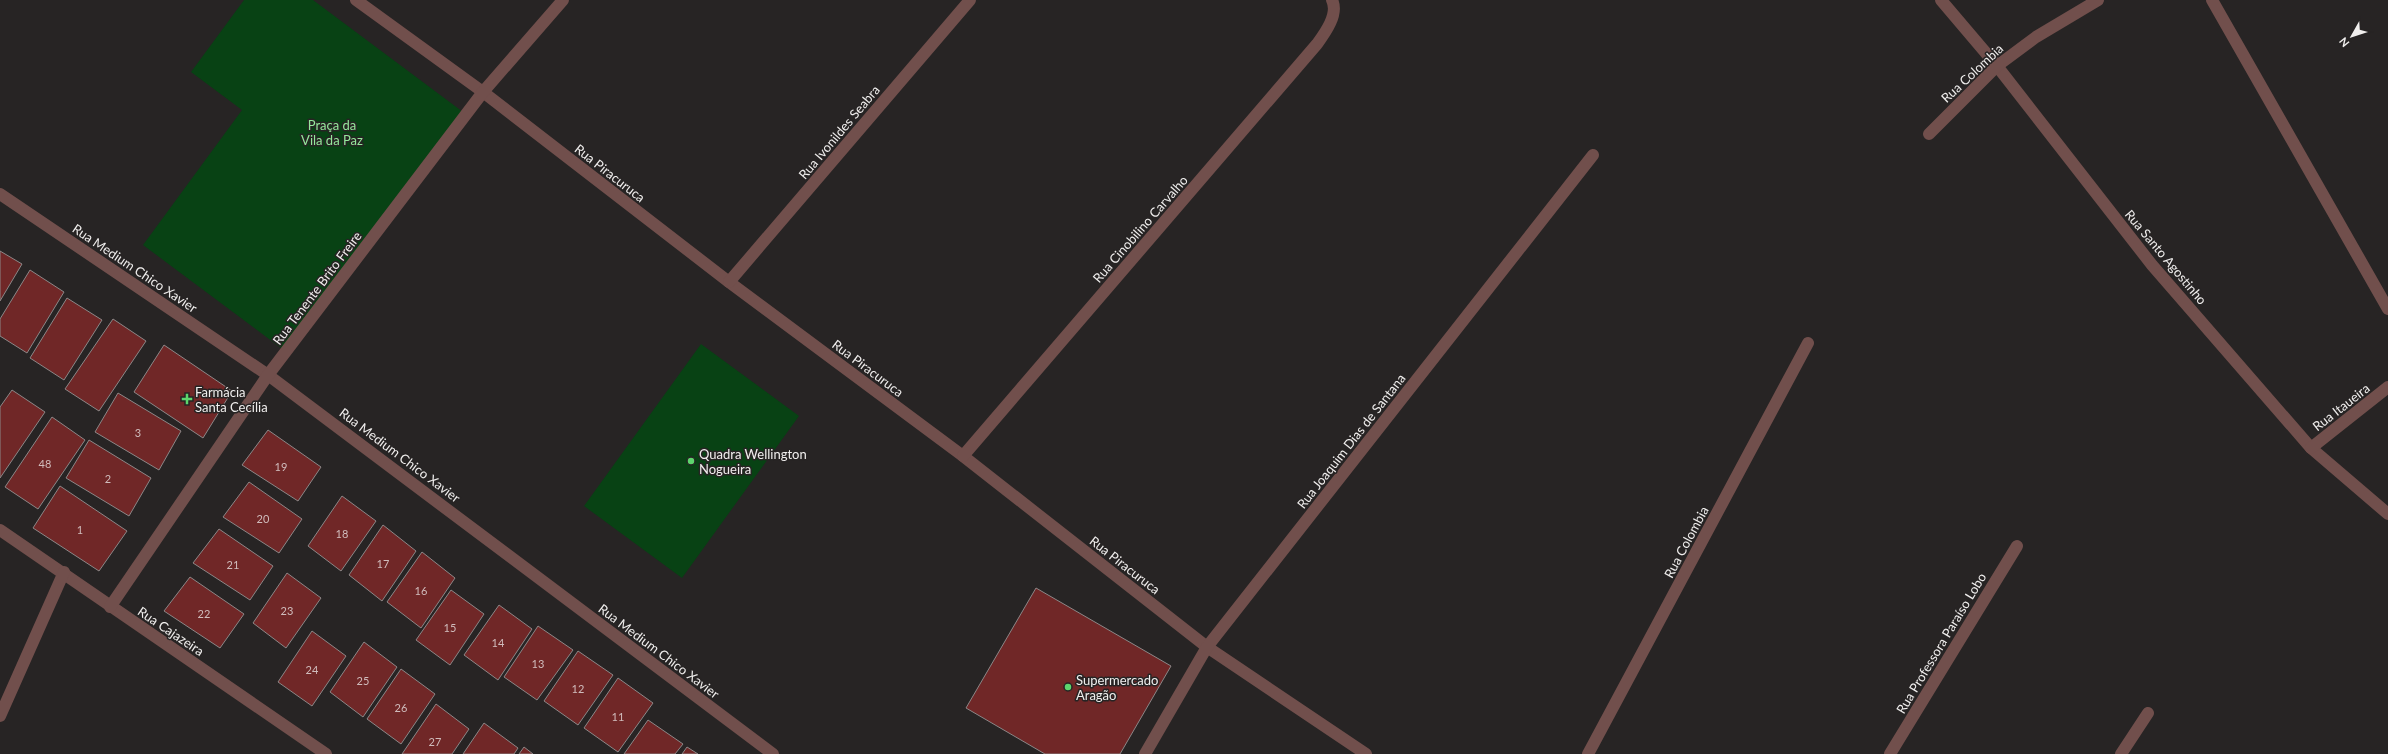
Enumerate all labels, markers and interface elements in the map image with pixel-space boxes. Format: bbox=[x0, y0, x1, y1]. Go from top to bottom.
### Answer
north arrow bbox=[2332, 16, 2372, 56]
text: N bbox=[2336, 35, 2352, 50]
street label: Rua Colombia bbox=[1938, 40, 2006, 106]
street label: Rua Ivonildes Seabra bbox=[795, 82, 883, 182]
park label: Praça da Vila da Paz bbox=[301, 117, 363, 148]
street label: Rua Piracuruca bbox=[572, 141, 648, 205]
street label: Rua Cinobilino Carvalho bbox=[1089, 172, 1191, 286]
street label: Rua Santo Agostinho bbox=[2122, 206, 2210, 308]
street label: Rua Medium Chico Xavier bbox=[69, 220, 201, 316]
street label: Rua Tenente Brito Freire bbox=[269, 228, 365, 348]
street label: Rua Piracuruca bbox=[829, 336, 907, 400]
street label: Rua Joaquim Dias de Santana bbox=[1293, 370, 1409, 512]
street label: Rua Itaueira bbox=[2309, 380, 2373, 434]
place label: Farmácia Santa Cecília bbox=[195, 384, 268, 415]
marker: Farmácia Santa Cecília bbox=[182, 394, 192, 404]
street label: Rua Medium Chico Xavier bbox=[336, 404, 464, 506]
house number: 3 bbox=[135, 426, 141, 439]
place label: Quadra Wellington Nogueira bbox=[699, 446, 807, 477]
marker: Quadra Wellington Nogueira bbox=[686, 456, 696, 466]
house number: 48 bbox=[39, 457, 51, 470]
house number: 19 bbox=[275, 460, 287, 473]
house number: 2 bbox=[105, 472, 111, 485]
street label: Rua Colombia bbox=[1660, 503, 1712, 581]
house number: 20 bbox=[257, 512, 270, 525]
house number: 1 bbox=[77, 523, 83, 536]
house number: 18 bbox=[336, 527, 348, 540]
street label: Rua Piracuruca bbox=[1087, 533, 1163, 597]
house number: 17 bbox=[377, 557, 389, 570]
house number: 21 bbox=[227, 558, 239, 571]
street label: Rua Professora Paraíso Lobo bbox=[1893, 570, 1989, 716]
house number: 16 bbox=[415, 584, 427, 597]
street label: Rua Medium Chico Xavier bbox=[595, 600, 723, 702]
street label: Rua Cajazeira bbox=[135, 603, 207, 659]
house number: 23 bbox=[281, 604, 293, 617]
house number: 22 bbox=[198, 607, 210, 620]
house number: 15 bbox=[444, 621, 456, 634]
house number: 14 bbox=[492, 636, 505, 649]
house number: 13 bbox=[532, 657, 544, 670]
house number: 24 bbox=[306, 663, 319, 676]
place label: Supermercado Aragão bbox=[1076, 672, 1158, 703]
house number: 25 bbox=[357, 674, 369, 687]
house number: 12 bbox=[572, 682, 584, 695]
marker: Supermercado Aragão bbox=[1063, 682, 1073, 692]
house number: 26 bbox=[395, 701, 407, 714]
house number: 11 bbox=[612, 710, 624, 723]
house number: 27 bbox=[429, 735, 441, 748]

